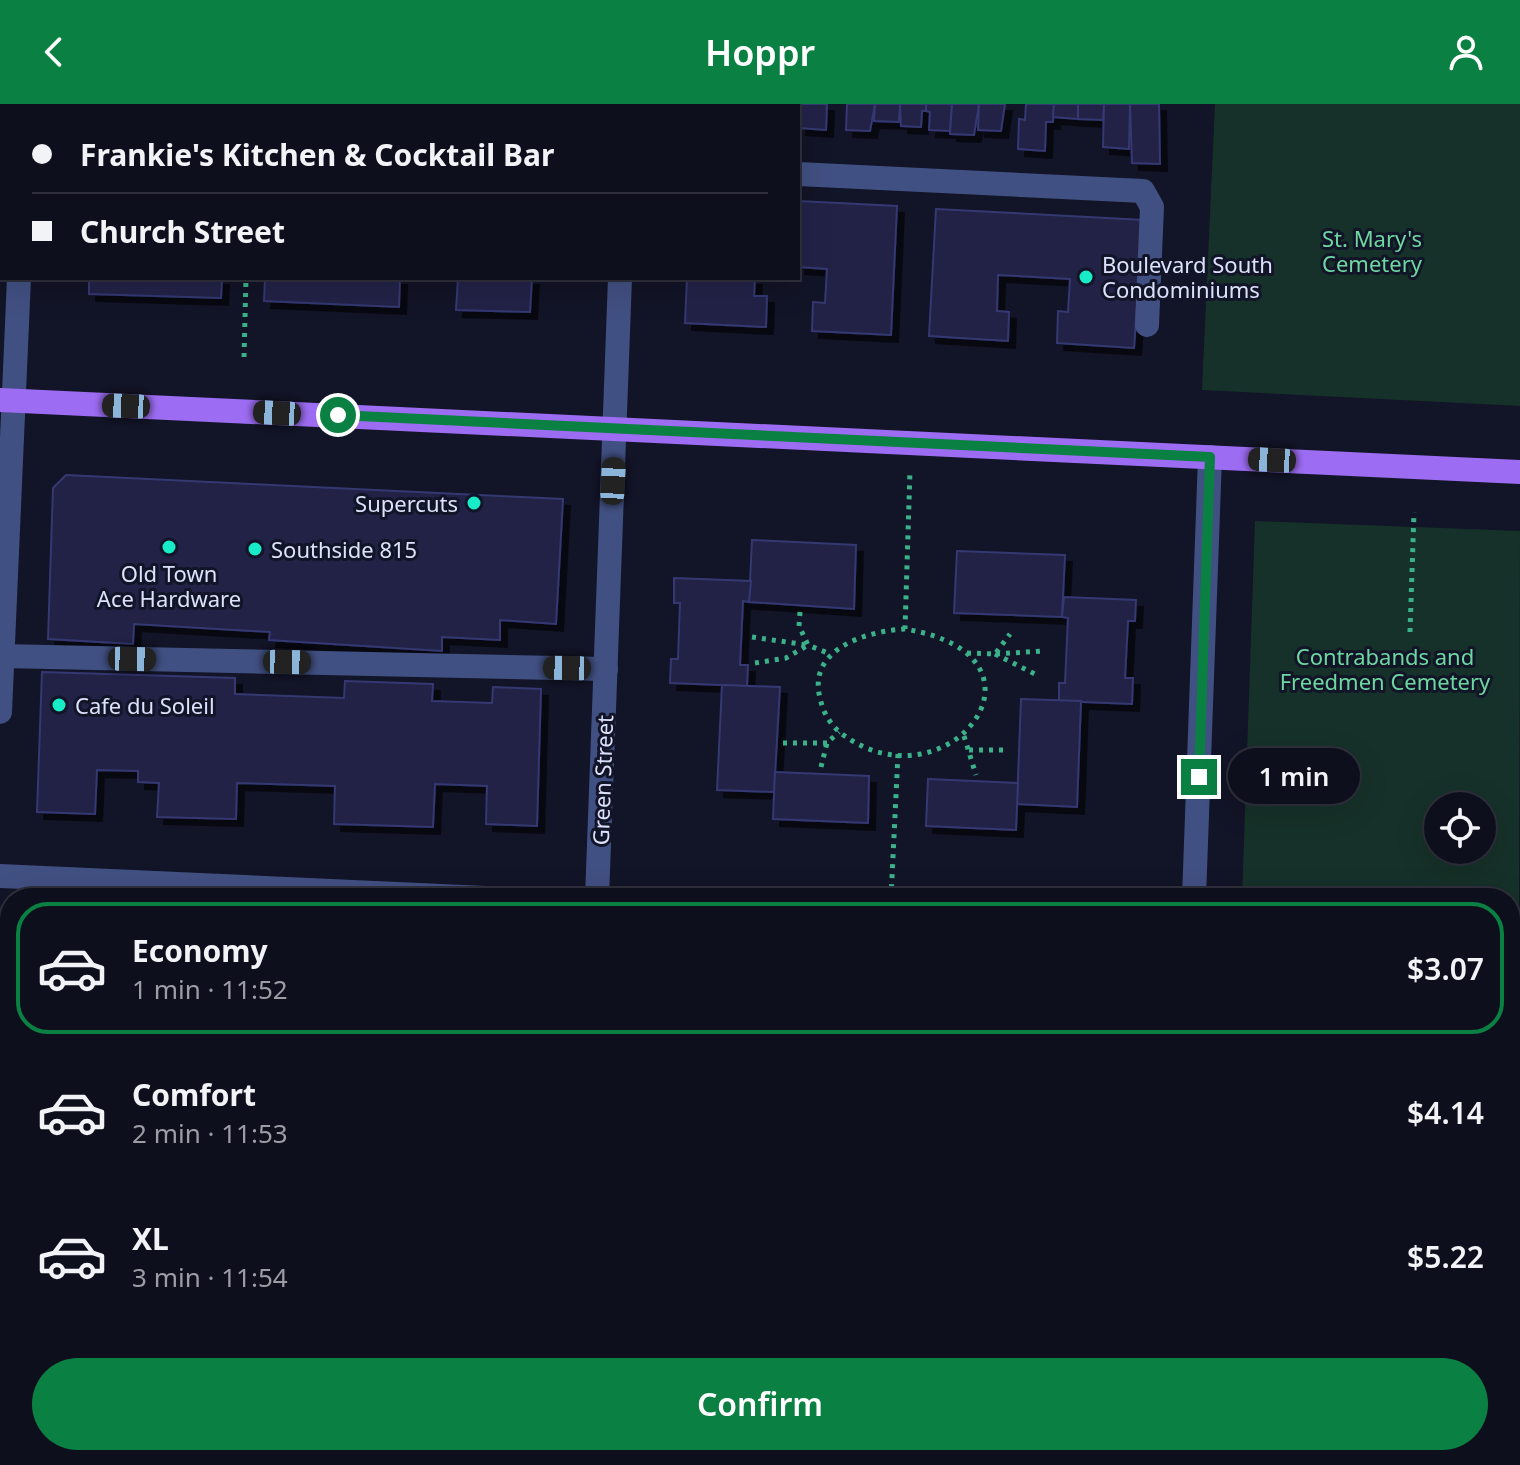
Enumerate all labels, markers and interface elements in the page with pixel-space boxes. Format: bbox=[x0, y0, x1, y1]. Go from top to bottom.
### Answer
text: Hoppr bbox=[705, 28, 815, 77]
icon: back bbox=[32, 30, 76, 74]
icon: person bbox=[1444, 30, 1488, 74]
text: Frankie's Kitchen & Cocktail Bar bbox=[80, 134, 554, 175]
text: Church Street bbox=[80, 211, 285, 252]
park label: St. Mary's Cemetery bbox=[1322, 223, 1423, 278]
place label: Boulevard South Condominiums bbox=[1102, 249, 1273, 304]
marker: Boulevard South Condominiums bbox=[1077, 268, 1095, 286]
car bbox=[102, 393, 150, 419]
route start bbox=[320, 397, 356, 433]
car bbox=[252, 400, 302, 426]
car bbox=[1247, 447, 1297, 473]
car bbox=[600, 456, 626, 506]
place label: Supercuts bbox=[355, 488, 458, 518]
marker: Supercuts bbox=[465, 494, 483, 512]
place label: Southside 815 bbox=[271, 534, 417, 564]
marker: Old Town Ace Hardware bbox=[160, 538, 178, 556]
marker: Southside 815 bbox=[246, 540, 264, 558]
place label: Old Town Ace Hardware bbox=[97, 558, 241, 613]
park label: Contrabands and Freedmen Cemetery bbox=[1280, 641, 1491, 696]
car bbox=[108, 647, 156, 671]
car bbox=[263, 650, 311, 674]
car bbox=[543, 656, 591, 680]
place label: Cafe du Soleil bbox=[75, 690, 215, 720]
marker: Cafe du Soleil bbox=[50, 696, 68, 714]
street label: Green Street bbox=[585, 714, 619, 846]
callout: 1 min bbox=[1227, 749, 1359, 805]
text: 1 min bbox=[1259, 758, 1329, 794]
route end bbox=[1181, 759, 1217, 795]
map controls bbox=[1424, 792, 1496, 864]
button: locate bbox=[1424, 792, 1496, 864]
text: Economy bbox=[132, 930, 268, 971]
icon: car bbox=[36, 932, 108, 1004]
text: $3.07 bbox=[1407, 948, 1484, 989]
text: 1 min · 11:52 bbox=[132, 971, 288, 1007]
text: Comfort bbox=[132, 1074, 256, 1115]
icon: car bbox=[36, 1076, 108, 1148]
text: $4.14 bbox=[1407, 1092, 1484, 1133]
text: 2 min · 11:53 bbox=[132, 1115, 288, 1151]
text: XL bbox=[132, 1218, 169, 1259]
icon: car bbox=[36, 1220, 108, 1292]
text: $5.22 bbox=[1407, 1236, 1484, 1277]
text: 3 min · 11:54 bbox=[132, 1259, 288, 1295]
button: Confirm bbox=[32, 1358, 1488, 1450]

